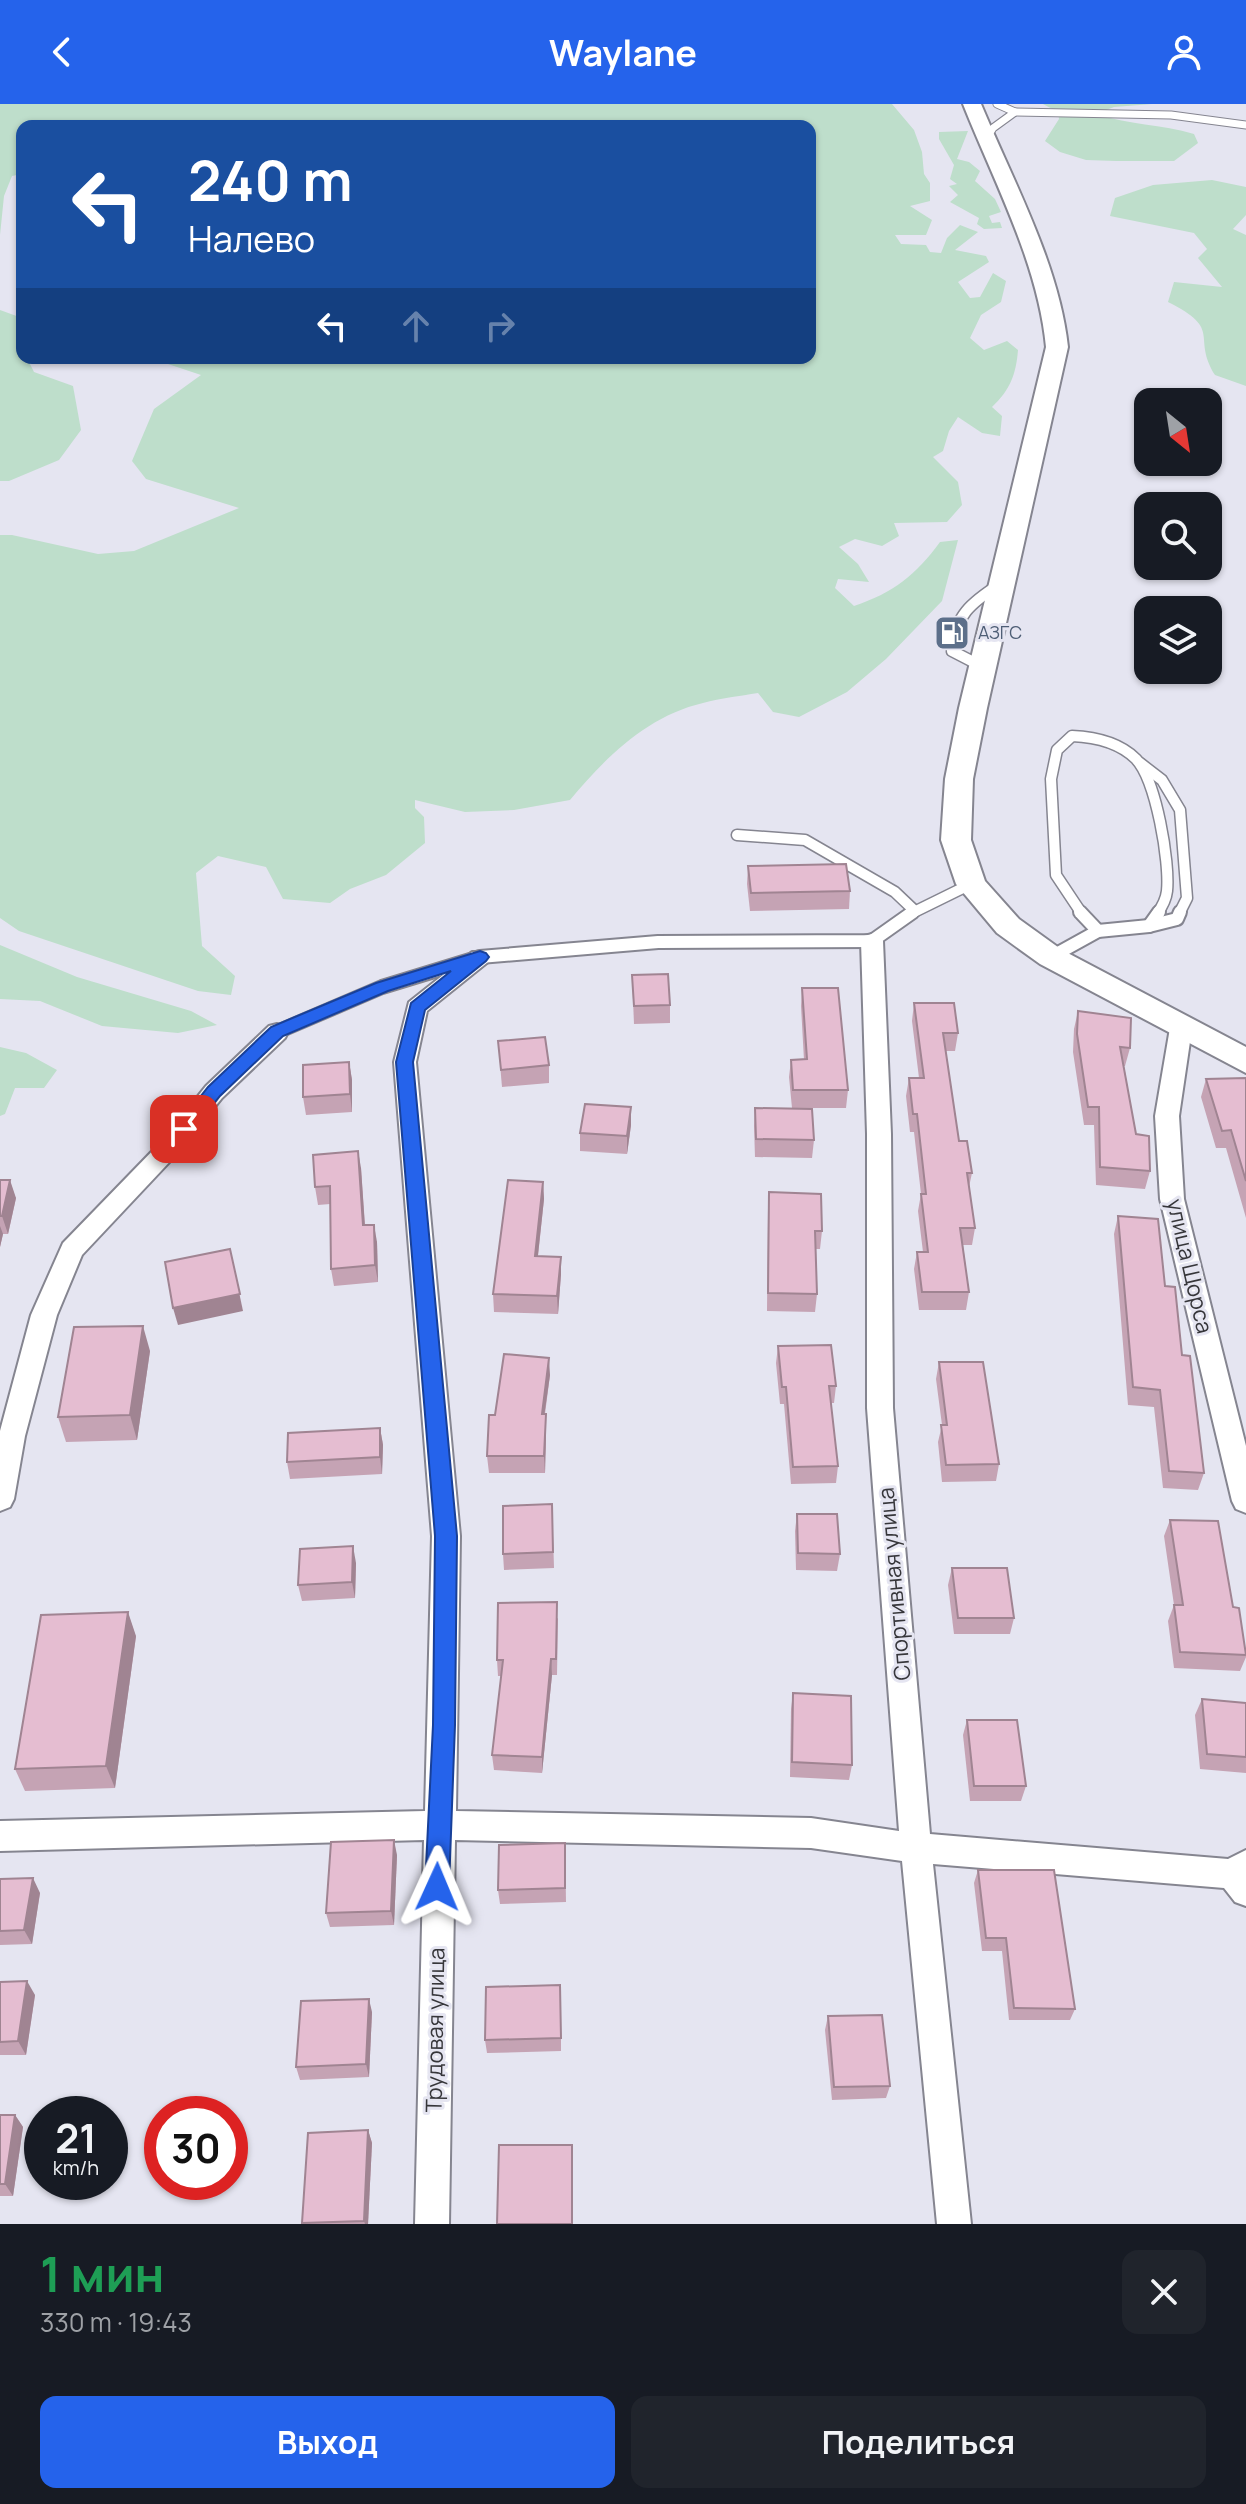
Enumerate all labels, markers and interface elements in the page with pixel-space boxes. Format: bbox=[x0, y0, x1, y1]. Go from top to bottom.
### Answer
text: Waylane bbox=[549, 28, 697, 77]
icon: back bbox=[40, 30, 84, 74]
icon: person bbox=[1162, 30, 1206, 74]
text: 240 m bbox=[188, 141, 353, 218]
icon: left bbox=[56, 152, 160, 256]
text: Налево bbox=[188, 214, 315, 263]
icon: left bbox=[310, 304, 354, 348]
icon: ahead bbox=[394, 304, 438, 348]
icon: right bbox=[478, 304, 522, 348]
north arrow bbox=[1134, 388, 1222, 476]
map controls bbox=[1134, 388, 1222, 684]
button: search bbox=[1134, 492, 1222, 580]
button: layers bbox=[1134, 596, 1222, 684]
fuel station icon: АЗГС bbox=[933, 614, 971, 652]
place label: АЗГС bbox=[978, 620, 1022, 644]
pin bbox=[150, 1095, 218, 1163]
icon: arrive bbox=[162, 1107, 206, 1151]
street label: улица Щорса bbox=[1160, 1196, 1220, 1336]
street label: Спортивная улица bbox=[871, 1486, 917, 1682]
position arrow bbox=[395, 1845, 479, 1929]
street label: Трудовая улица bbox=[419, 1947, 451, 2113]
speed limit sign: 30 bbox=[144, 2096, 248, 2200]
text: 21 bbox=[55, 2110, 97, 2165]
text: km/h bbox=[53, 2154, 99, 2181]
text: 1 мин bbox=[40, 2241, 164, 2306]
button: close bbox=[1122, 2250, 1206, 2334]
text: 330 m · 19:43 bbox=[40, 2304, 192, 2340]
button: Выход bbox=[40, 2396, 615, 2488]
button: Поделиться bbox=[631, 2396, 1206, 2488]

